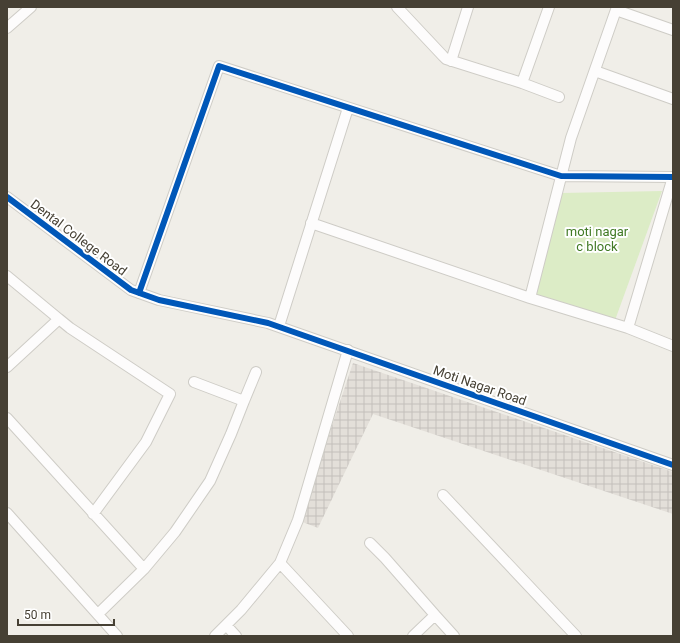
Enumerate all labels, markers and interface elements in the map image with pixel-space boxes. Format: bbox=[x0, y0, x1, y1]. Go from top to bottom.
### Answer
street label: Dental College Road bbox=[28, 196, 130, 278]
park label: moti nagar c block bbox=[566, 224, 629, 254]
street label: Moti Nagar Road bbox=[431, 362, 528, 408]
scale bar bbox=[18, 601, 114, 627]
text: 50 m bbox=[24, 608, 51, 622]

